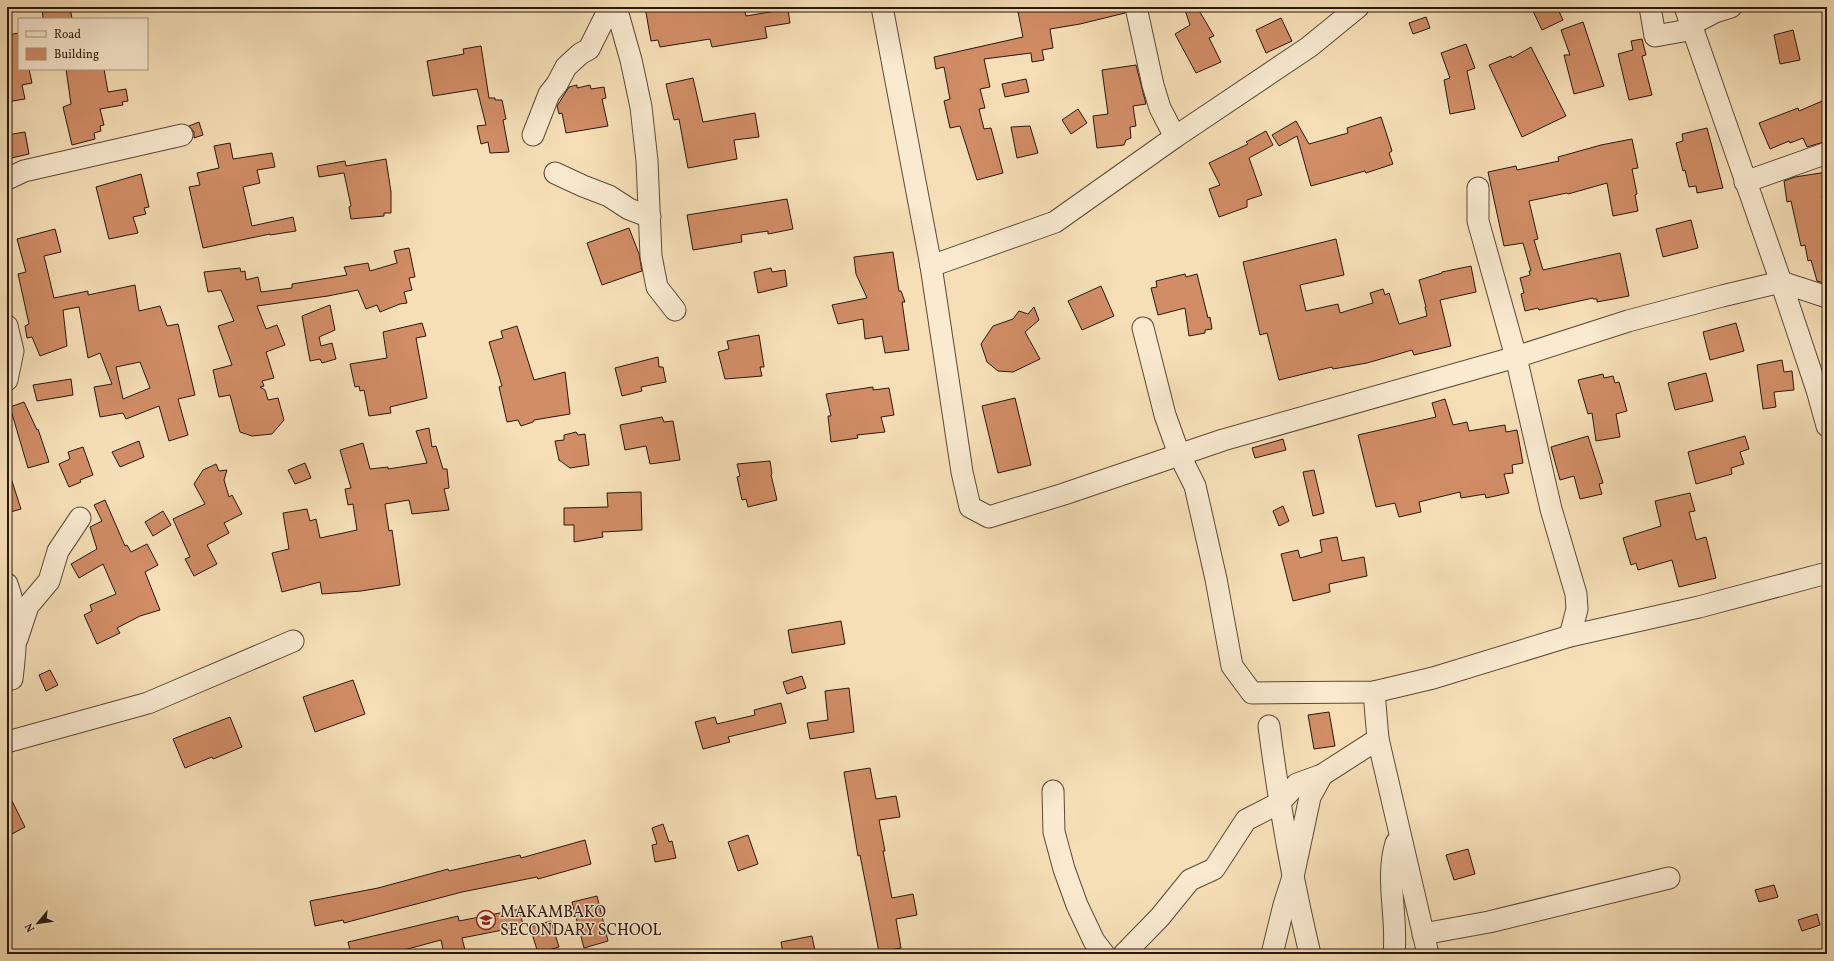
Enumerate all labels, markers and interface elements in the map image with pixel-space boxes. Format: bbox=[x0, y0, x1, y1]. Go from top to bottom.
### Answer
legend bbox=[18, 18, 148, 70]
text: Road bbox=[54, 27, 81, 43]
text: Building bbox=[54, 47, 99, 63]
place label: MAKAMBAKO SECONDARY SCHOOL bbox=[500, 902, 661, 942]
north arrow bbox=[18, 903, 58, 943]
school or university icon: MAKAMBAKO SECONDARY SCHOOL bbox=[475, 909, 497, 931]
text: N bbox=[22, 920, 39, 934]

